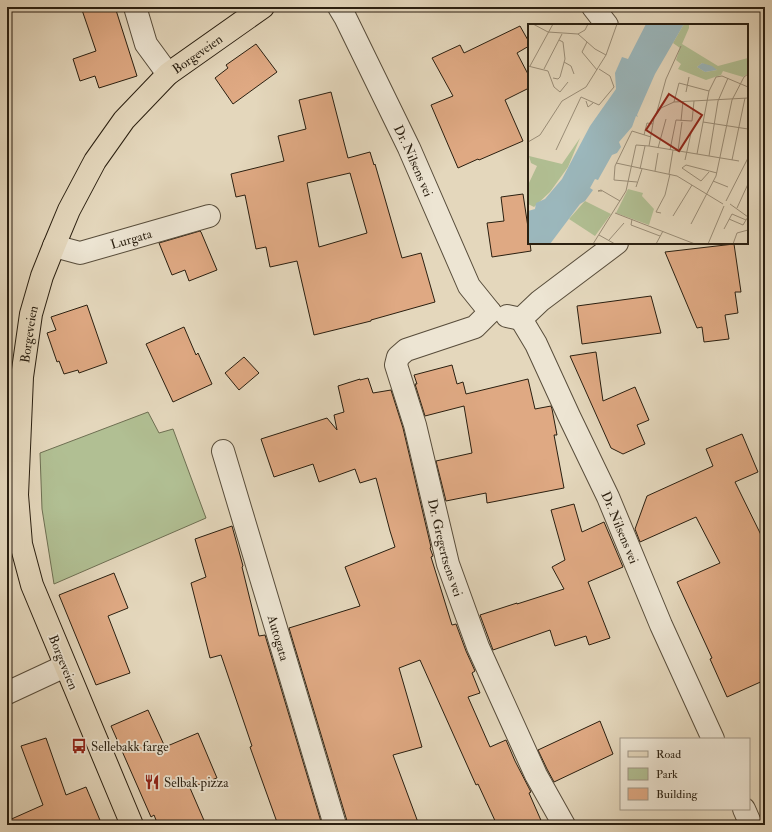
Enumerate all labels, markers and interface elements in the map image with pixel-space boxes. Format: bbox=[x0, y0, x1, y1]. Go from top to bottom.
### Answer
inset map bbox=[528, 24, 748, 244]
street label: Borgeveien bbox=[169, 31, 226, 78]
street label: Dr. Nilsens vei bbox=[390, 122, 436, 200]
street label: Lurgata bbox=[109, 226, 154, 253]
street label: Borgeveien bbox=[17, 304, 42, 364]
street label: Dr. Nilsens vei bbox=[597, 489, 642, 567]
street label: Dr. Gregertsens vei bbox=[424, 497, 466, 599]
street label: Autogata bbox=[263, 612, 293, 663]
street label: Borgeveien bbox=[45, 633, 81, 692]
bus stop icon: Sellebakk farge bbox=[70, 737, 88, 755]
legend bbox=[620, 738, 750, 810]
place label: Sellebakk farge bbox=[91, 739, 169, 755]
text: Road bbox=[656, 747, 681, 762]
text: Park bbox=[656, 767, 678, 782]
restaurant icon: Selbak pizza bbox=[143, 773, 161, 791]
place label: Selbak pizza bbox=[164, 775, 229, 792]
text: Building bbox=[656, 787, 699, 802]

